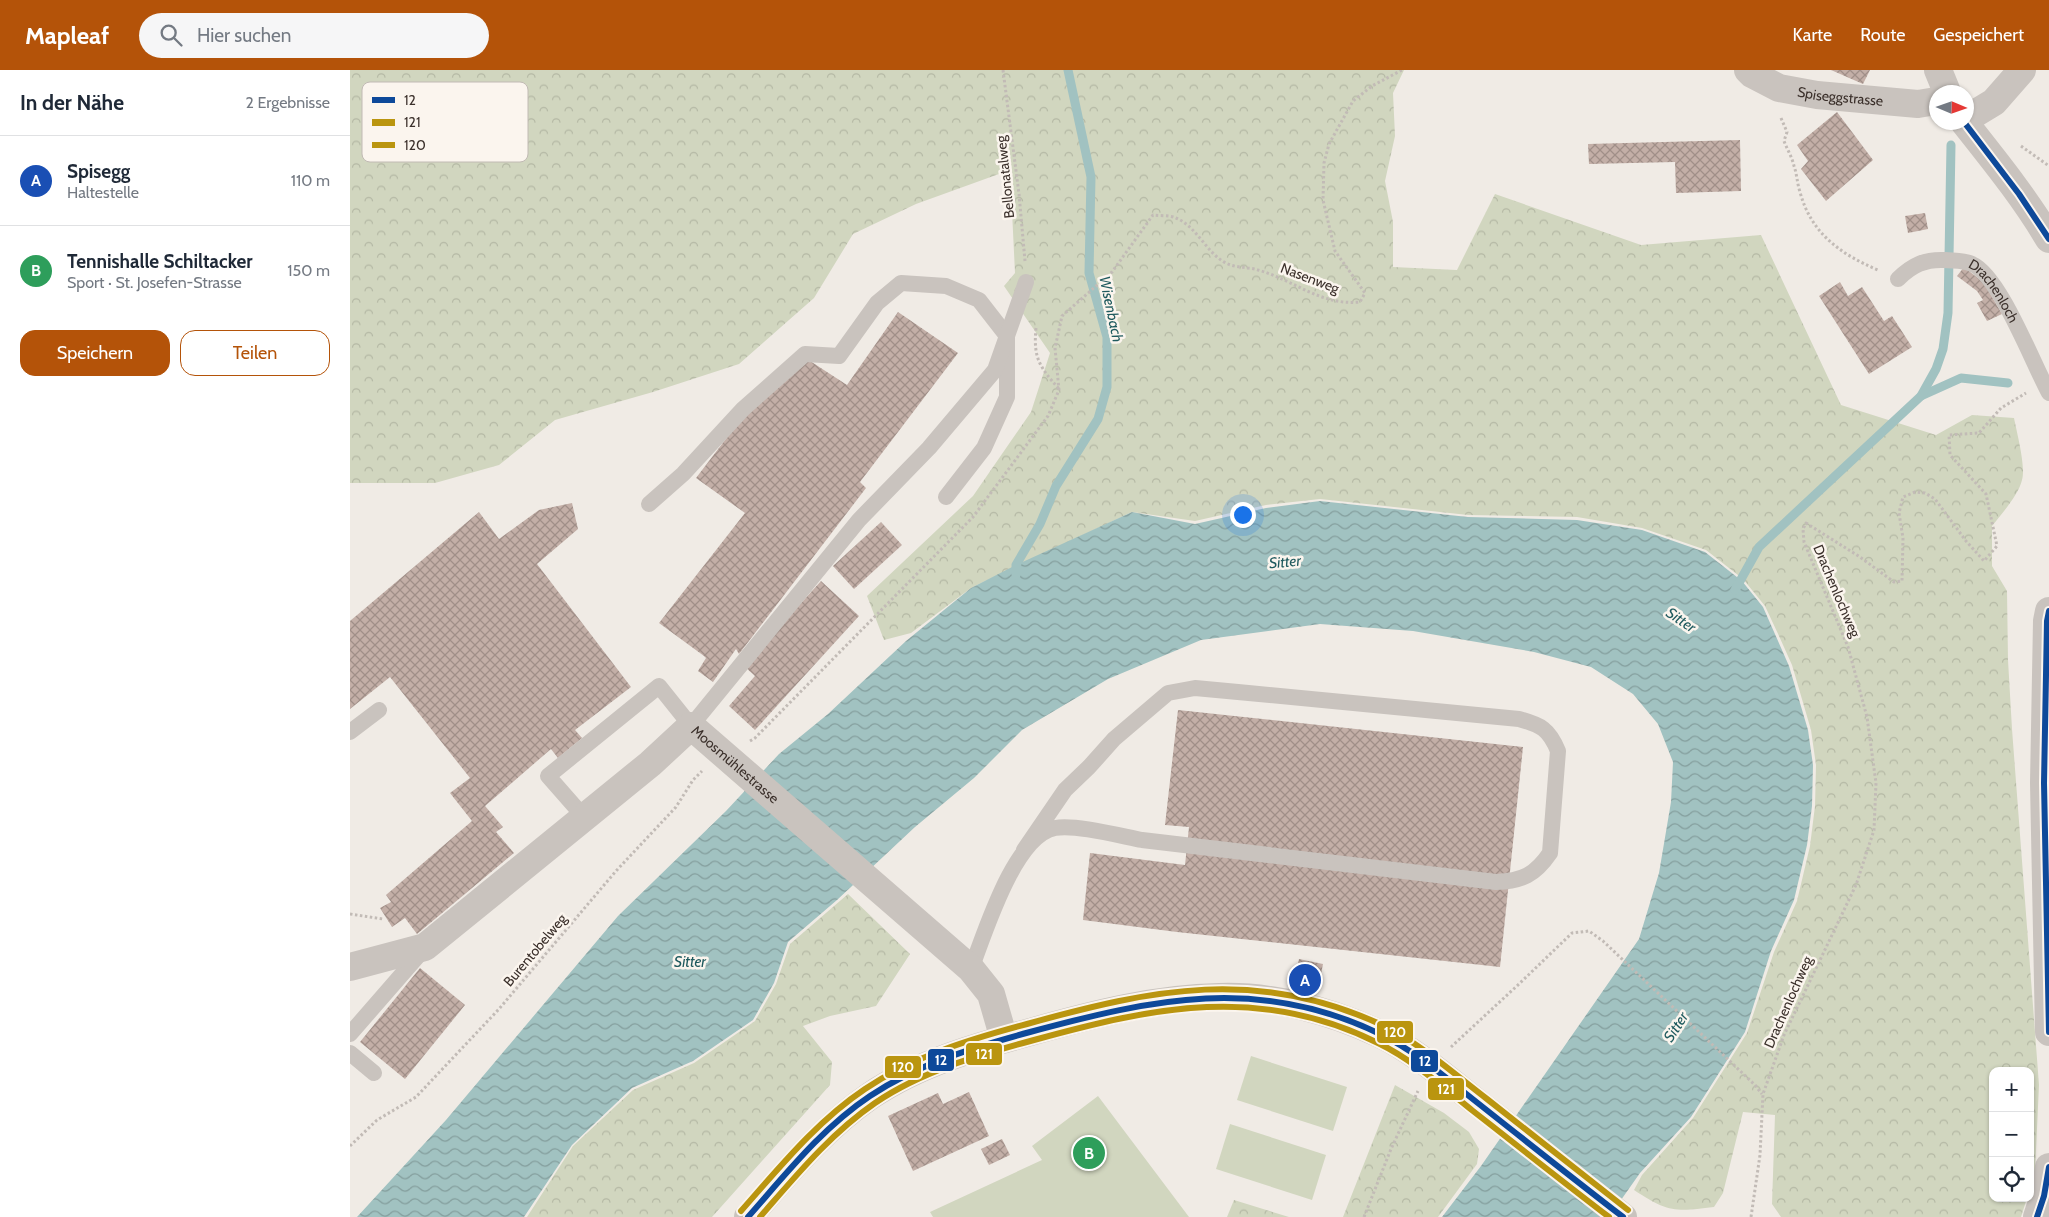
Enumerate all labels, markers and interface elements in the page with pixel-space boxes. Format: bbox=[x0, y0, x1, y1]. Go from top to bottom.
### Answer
search box bbox=[139, 13, 489, 58]
text: Mapleaf bbox=[25, 21, 109, 50]
icon: search bbox=[157, 21, 185, 49]
text: Hier suchen bbox=[197, 24, 291, 47]
text: Karte bbox=[1793, 24, 1832, 46]
text: Route bbox=[1860, 24, 1905, 46]
text: Gespeichert bbox=[1933, 24, 2024, 46]
legend bbox=[362, 82, 528, 162]
street label: Spiseggstrasse bbox=[1796, 83, 1884, 110]
north arrow bbox=[1929, 85, 1974, 130]
text: In der Nähe bbox=[20, 90, 124, 115]
text: 12 bbox=[404, 91, 416, 109]
text: 2 Ergebnisse bbox=[246, 93, 330, 112]
text: 121 bbox=[404, 113, 420, 131]
street label: Bellonatalweg bbox=[992, 134, 1018, 219]
text: 120 bbox=[404, 136, 426, 154]
text: Spisegg bbox=[67, 160, 130, 183]
text: A bbox=[31, 171, 41, 190]
text: 110 m bbox=[291, 171, 330, 190]
text: Haltestelle bbox=[67, 183, 139, 202]
text: Tennishalle Schiltacker bbox=[67, 250, 253, 273]
street label: Drachenloch bbox=[1965, 255, 2023, 326]
street label: Nasenweg bbox=[1278, 259, 1343, 298]
text: B bbox=[31, 261, 41, 280]
text: 150 m bbox=[287, 261, 330, 280]
text: Sport · St. Josefen-Strasse bbox=[67, 273, 242, 292]
water label: Wisenbach bbox=[1095, 274, 1127, 344]
button: Speichern bbox=[20, 330, 170, 376]
button: Teilen bbox=[180, 330, 330, 376]
your location bbox=[1230, 502, 1256, 528]
street label: Drachenlochweg bbox=[1809, 542, 1865, 641]
water label: Sitter bbox=[1268, 552, 1303, 572]
water label: Sitter bbox=[1663, 604, 1700, 637]
street label: Moosmühlestrasse bbox=[688, 721, 783, 807]
street label: Burentobelweg bbox=[499, 909, 571, 990]
street label: Drachenlochweg bbox=[1760, 952, 1817, 1051]
water label: Sitter bbox=[674, 953, 707, 971]
pin: A bbox=[1289, 961, 1321, 999]
water label: Sitter bbox=[1660, 1008, 1693, 1045]
line badge: 120 bbox=[1376, 1020, 1414, 1044]
text: 120 bbox=[1384, 1023, 1406, 1041]
line badge: 121 bbox=[965, 1042, 1003, 1066]
text: 121 bbox=[975, 1045, 993, 1063]
line badge: 12 bbox=[927, 1048, 955, 1072]
line badge: 12 bbox=[1410, 1049, 1439, 1073]
text: 12 bbox=[935, 1051, 947, 1069]
text: 12 bbox=[1419, 1052, 1431, 1070]
line badge: 120 bbox=[884, 1055, 922, 1079]
text: 120 bbox=[892, 1058, 914, 1076]
map controls bbox=[1989, 1067, 2034, 1202]
button: + bbox=[1989, 1067, 2034, 1112]
line badge: 121 bbox=[1427, 1077, 1465, 1101]
text: 121 bbox=[1437, 1080, 1455, 1098]
button: − bbox=[1989, 1112, 2034, 1157]
pin: B bbox=[1073, 1134, 1105, 1172]
button: locate bbox=[1989, 1157, 2034, 1202]

